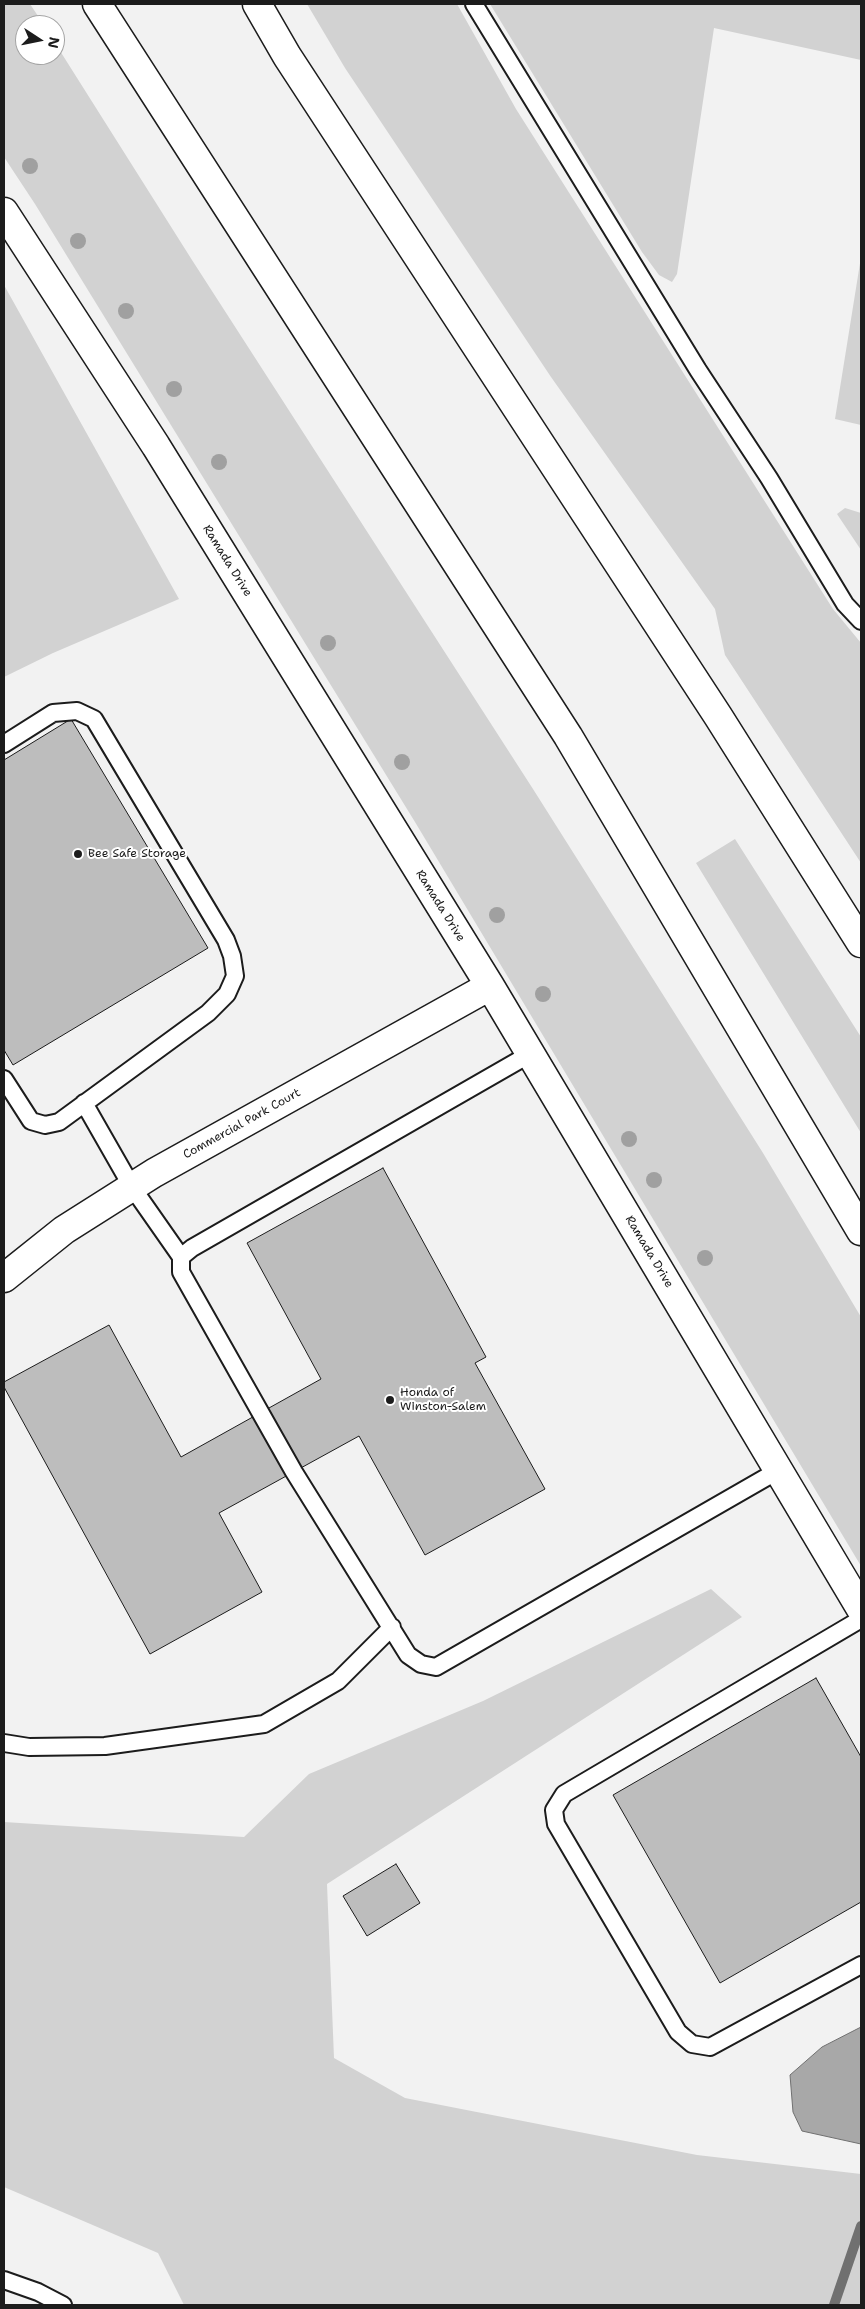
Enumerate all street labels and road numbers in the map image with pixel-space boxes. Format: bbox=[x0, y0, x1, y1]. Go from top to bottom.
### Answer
street label: Ramada Drive bbox=[199, 523, 255, 599]
street label: Ramada Drive bbox=[412, 868, 468, 944]
street label: Commercial Park Court bbox=[181, 1086, 303, 1162]
street label: Ramada Drive bbox=[622, 1213, 676, 1291]

